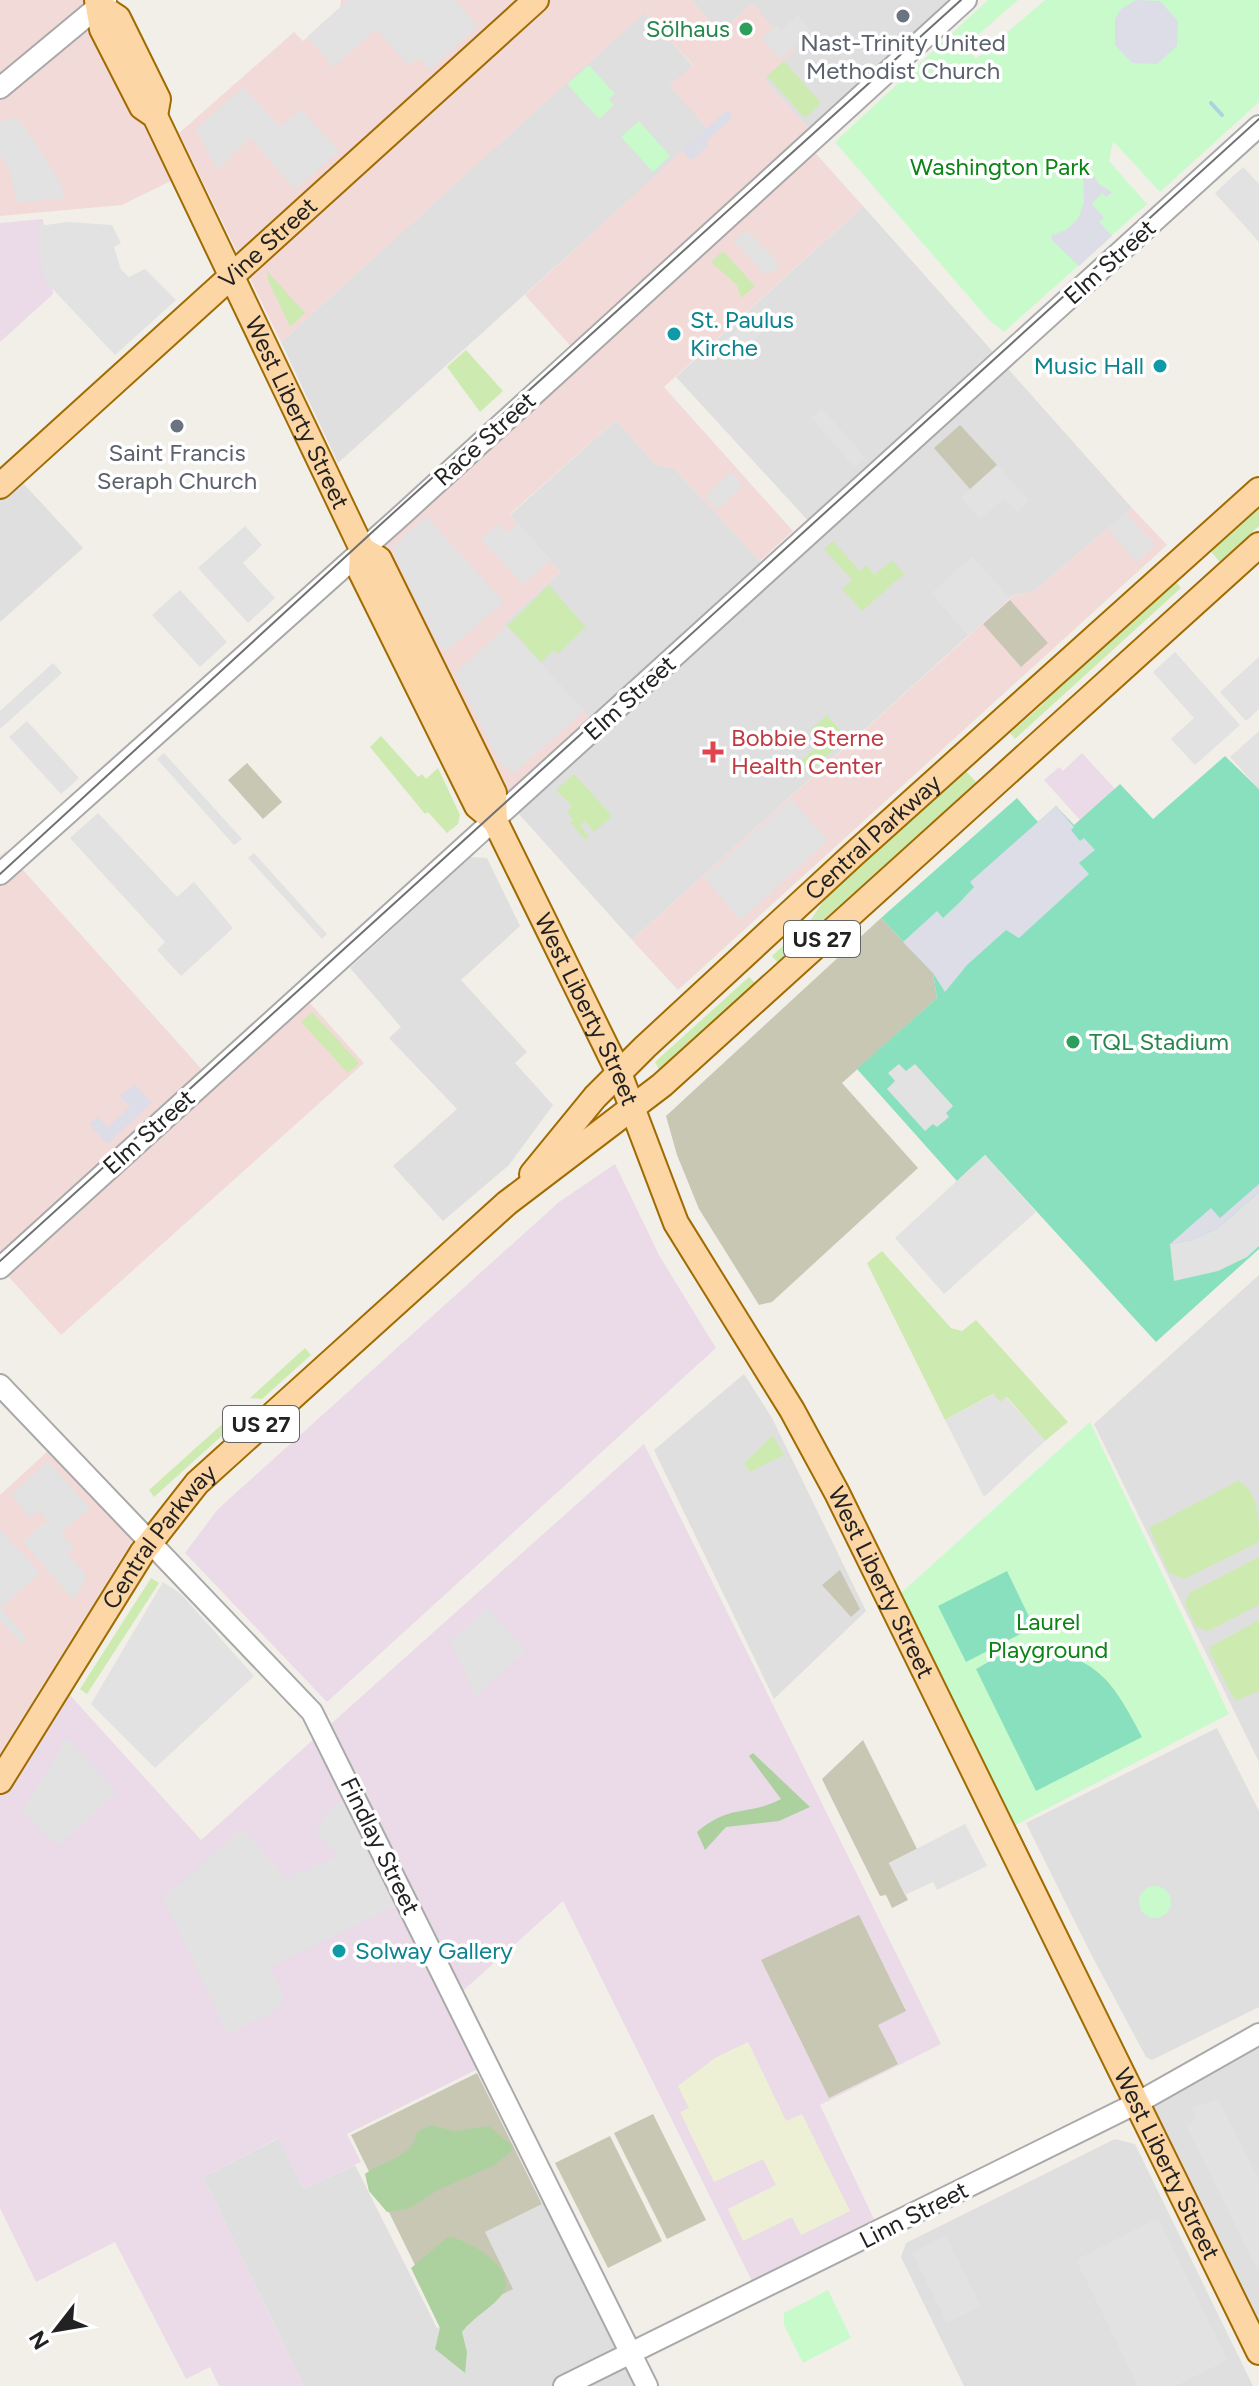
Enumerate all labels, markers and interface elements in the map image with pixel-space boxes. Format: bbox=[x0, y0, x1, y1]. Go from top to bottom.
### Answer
marker: Nast-Trinity United Methodist Church bbox=[894, 7, 912, 25]
place label: Sölhaus bbox=[646, 14, 730, 43]
marker: Sölhaus bbox=[737, 20, 755, 38]
place label: Nast-Trinity United Methodist Church bbox=[800, 28, 1006, 85]
park label: Washington Park bbox=[910, 152, 1090, 181]
street label: Vine Street bbox=[213, 191, 323, 294]
street label: Elm Street bbox=[1058, 213, 1161, 310]
place label: St. Paulus Kirche bbox=[690, 305, 794, 362]
street label: West Liberty Street bbox=[239, 312, 356, 514]
marker: St. Paulus Kirche bbox=[665, 325, 683, 343]
place label: Music Hall bbox=[1034, 351, 1144, 380]
marker: Music Hall bbox=[1151, 357, 1169, 375]
street label: Race Street bbox=[428, 386, 541, 492]
marker: Saint Francis Seraph Church bbox=[168, 417, 186, 435]
place label: Saint Francis Seraph Church bbox=[97, 438, 257, 495]
street label: Elm Street bbox=[578, 649, 681, 746]
place label: Bobbie Sterne Health Center bbox=[731, 723, 884, 780]
marker: Bobbie Sterne Health Center bbox=[702, 741, 724, 763]
street label: Central Parkway bbox=[799, 768, 947, 906]
street label: West Liberty Street bbox=[529, 908, 645, 1109]
road number: US 27 bbox=[784, 921, 860, 957]
place label: TQL Stadium bbox=[1089, 1027, 1229, 1056]
marker: TQL Stadium bbox=[1064, 1033, 1082, 1051]
street label: Elm Street bbox=[97, 1083, 200, 1180]
road number: US 27 bbox=[223, 1406, 299, 1442]
street label: Central Parkway bbox=[96, 1457, 222, 1614]
street label: West Liberty Street bbox=[822, 1482, 941, 1683]
park label: Laurel Playground bbox=[988, 1607, 1108, 1664]
street label: Findlay Street bbox=[335, 1772, 426, 1919]
place label: Solway Gallery bbox=[355, 1936, 513, 1965]
marker: Solway Gallery bbox=[330, 1942, 348, 1960]
street label: West Liberty Street bbox=[1108, 2063, 1226, 2264]
street label: Linn Street bbox=[855, 2175, 973, 2254]
north arrow bbox=[16, 2290, 96, 2370]
text: N bbox=[23, 2326, 55, 2354]

